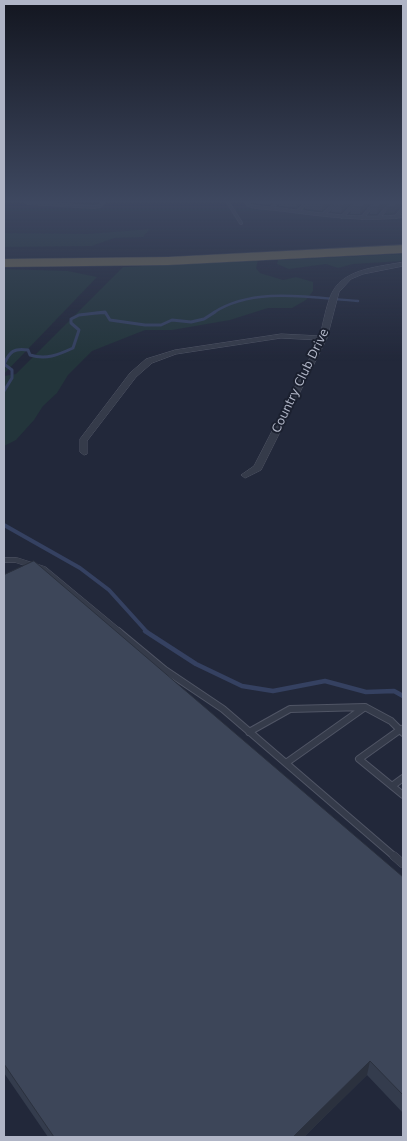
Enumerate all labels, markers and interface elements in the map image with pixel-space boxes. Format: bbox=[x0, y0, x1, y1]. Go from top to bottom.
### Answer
street label: Country Club Drive bbox=[269, 327, 333, 435]

